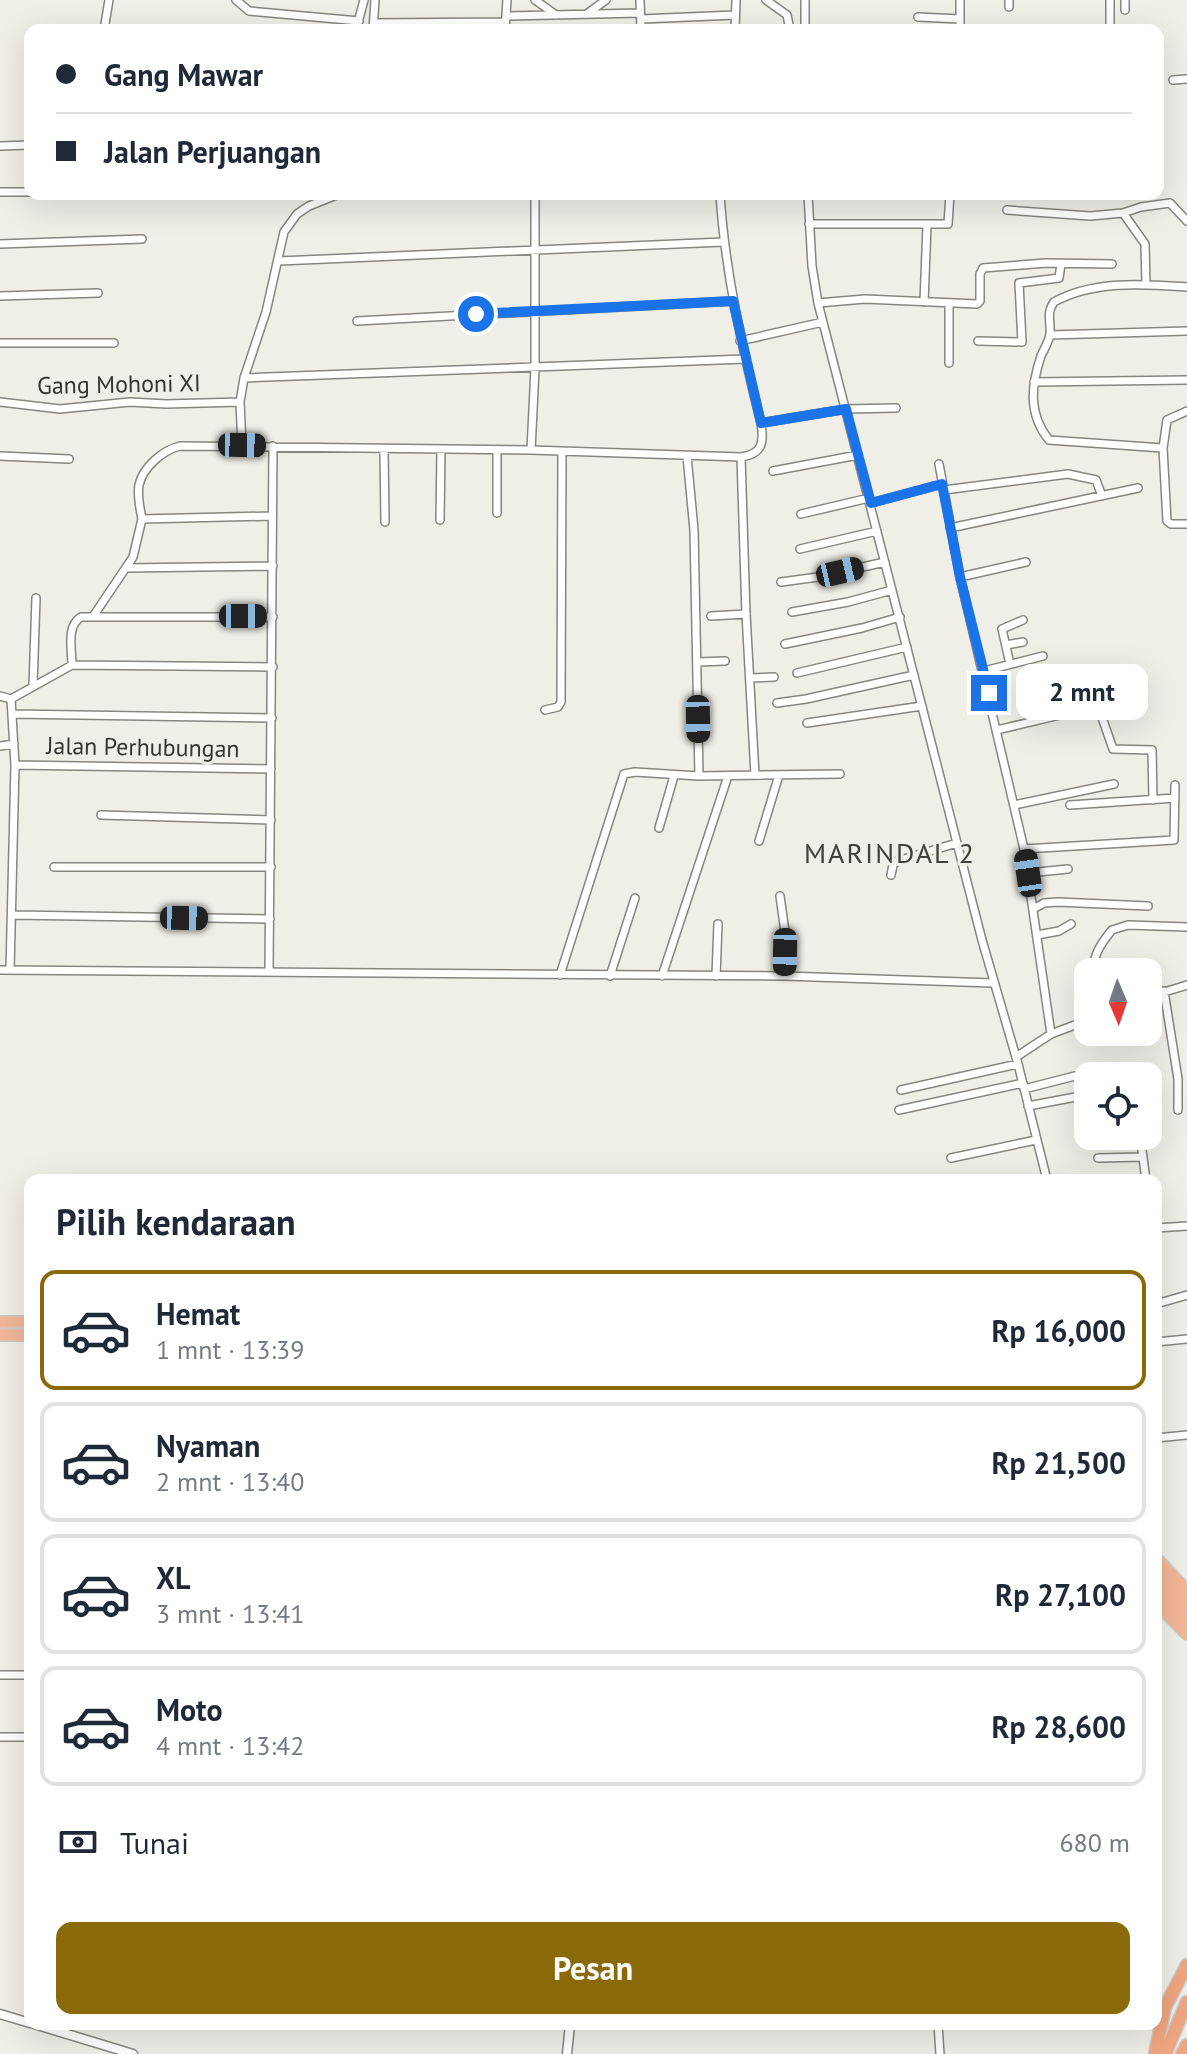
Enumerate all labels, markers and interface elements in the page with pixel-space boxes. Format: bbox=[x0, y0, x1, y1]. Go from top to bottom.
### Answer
text: Gang Mawar bbox=[104, 55, 263, 94]
text: Jalan Perjuangan bbox=[104, 132, 321, 171]
route start bbox=[458, 296, 494, 332]
street label: Gang Mohoni XI bbox=[37, 367, 201, 401]
car bbox=[218, 433, 266, 457]
car bbox=[814, 555, 866, 589]
car bbox=[219, 604, 267, 628]
callout: 2 mnt bbox=[1017, 665, 1149, 721]
route end bbox=[971, 675, 1007, 711]
text: 2 mnt bbox=[1049, 675, 1115, 708]
car bbox=[686, 695, 710, 743]
street label: Jalan Perhubungan bbox=[45, 730, 240, 764]
district label: MARINDAL 2 bbox=[804, 834, 976, 871]
car bbox=[1013, 848, 1043, 898]
car bbox=[160, 906, 208, 930]
car bbox=[773, 928, 797, 976]
north arrow bbox=[1074, 958, 1162, 1046]
map controls bbox=[1074, 958, 1162, 1150]
button: locate bbox=[1074, 1062, 1162, 1150]
text: Pilih kendaraan bbox=[56, 1198, 296, 1245]
icon: car bbox=[60, 1294, 132, 1366]
text: Hemat bbox=[156, 1294, 240, 1333]
text: Rp 16,000 bbox=[992, 1311, 1126, 1350]
text: 1 mnt · 13:39 bbox=[156, 1333, 304, 1366]
icon: car bbox=[60, 1426, 132, 1498]
text: Nyaman bbox=[156, 1426, 260, 1465]
text: Rp 21,500 bbox=[992, 1443, 1126, 1482]
text: 2 mnt · 13:40 bbox=[156, 1465, 304, 1498]
icon: car bbox=[60, 1558, 132, 1630]
text: XL bbox=[156, 1558, 190, 1597]
text: Rp 27,100 bbox=[995, 1575, 1126, 1614]
text: 3 mnt · 13:41 bbox=[156, 1597, 304, 1630]
icon: car bbox=[60, 1690, 132, 1762]
text: Moto bbox=[156, 1690, 223, 1729]
text: Rp 28,600 bbox=[992, 1707, 1126, 1746]
text: 4 mnt · 13:42 bbox=[156, 1729, 304, 1762]
icon: cash bbox=[56, 1820, 100, 1864]
text: Tunai bbox=[120, 1823, 189, 1862]
text: 680 m bbox=[1059, 1826, 1130, 1859]
button: Pesan bbox=[56, 1922, 1130, 2014]

